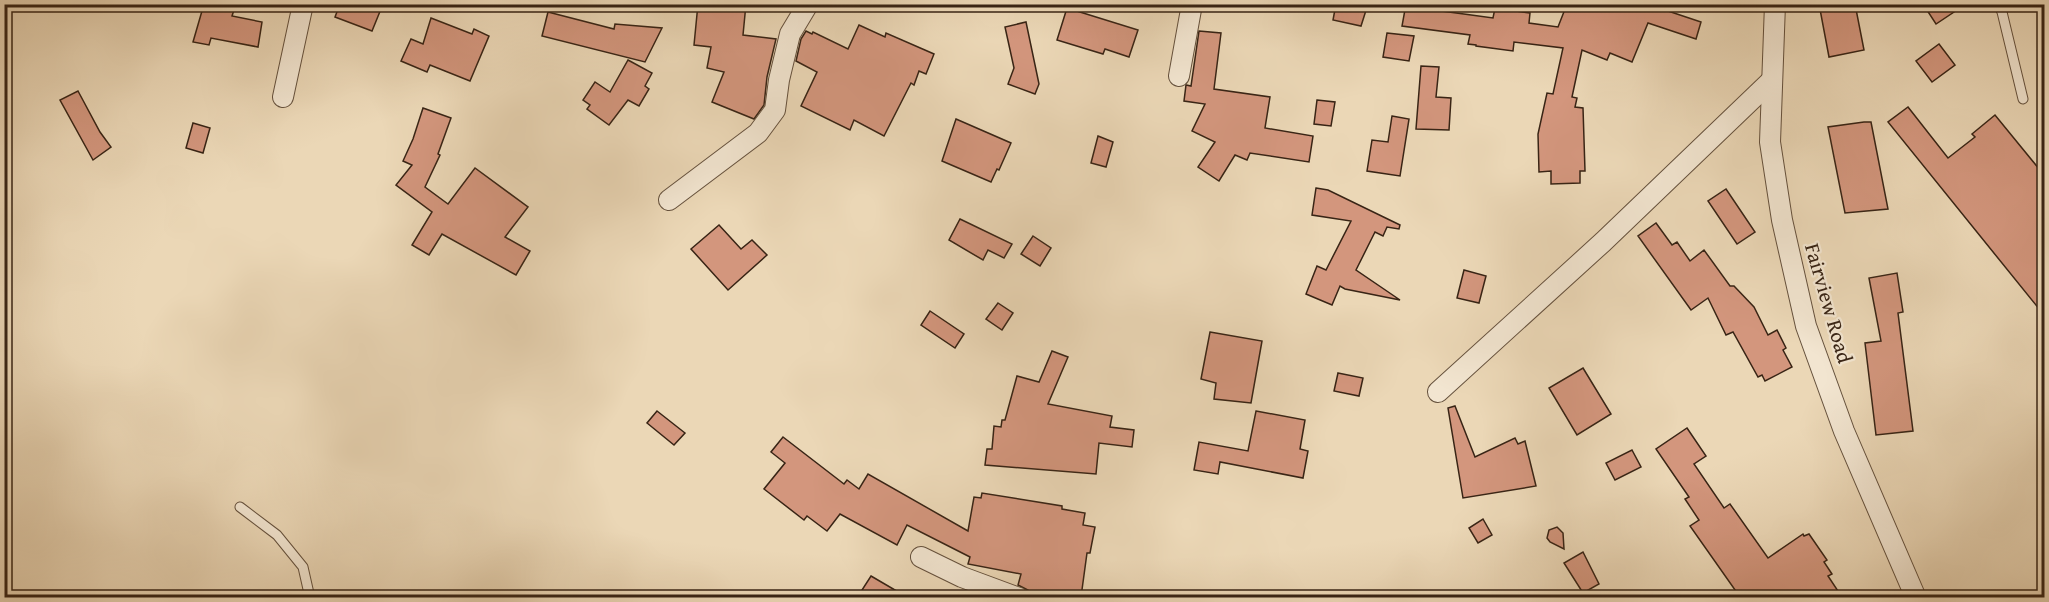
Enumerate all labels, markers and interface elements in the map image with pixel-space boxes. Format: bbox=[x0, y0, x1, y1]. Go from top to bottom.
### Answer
street label: Fairview Road bbox=[1797, 239, 1861, 367]

